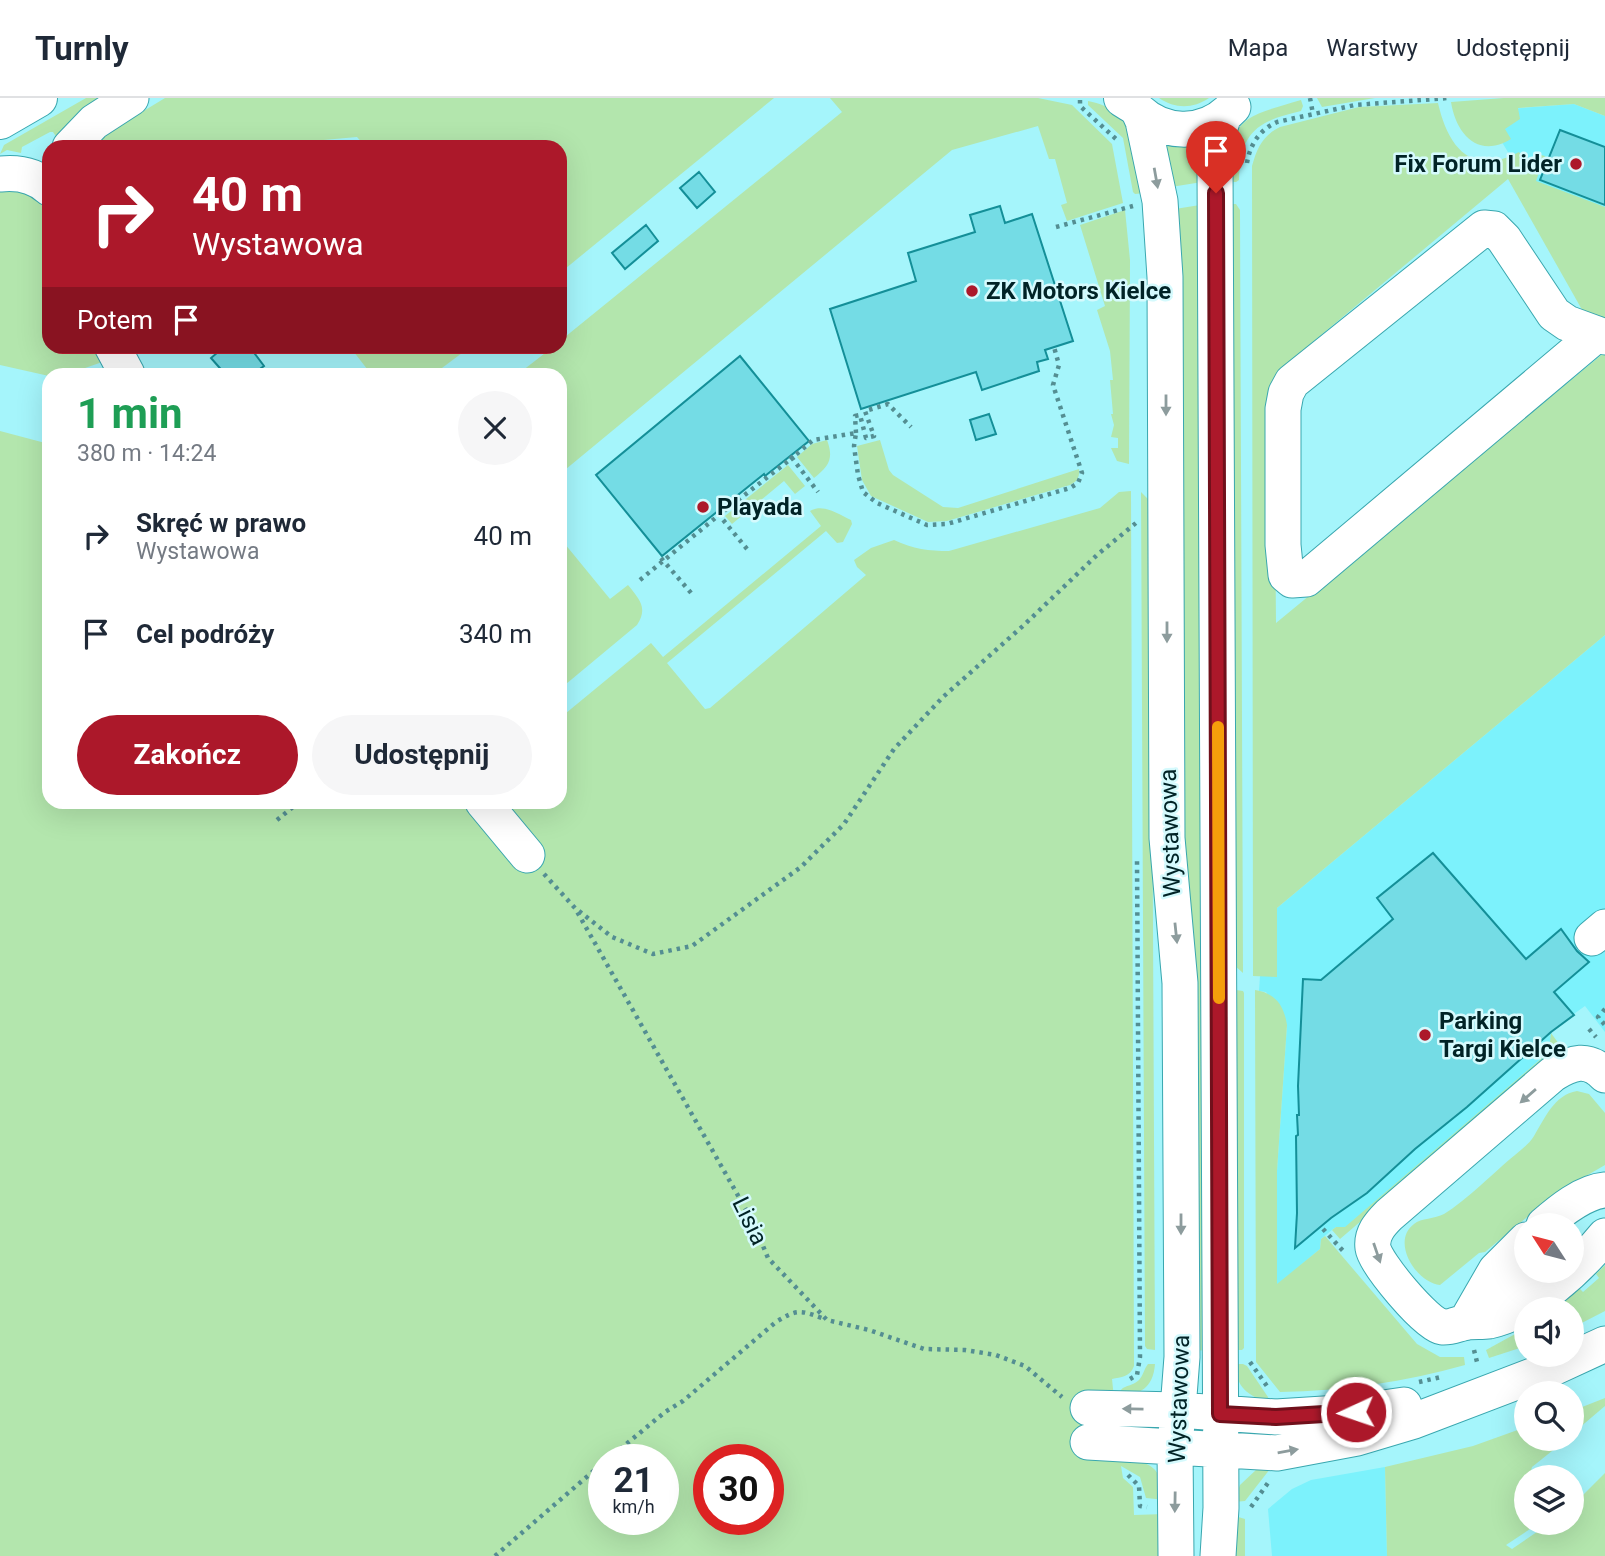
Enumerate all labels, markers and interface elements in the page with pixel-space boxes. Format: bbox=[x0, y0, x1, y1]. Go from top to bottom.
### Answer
text: Turnly bbox=[35, 29, 129, 68]
text: Mapa bbox=[1228, 34, 1288, 62]
text: Warstwy bbox=[1326, 34, 1418, 62]
text: Udostępnij bbox=[1456, 34, 1570, 62]
pin bbox=[1186, 121, 1246, 193]
icon: arrive bbox=[1197, 132, 1235, 170]
place label: Fix Forum Lider bbox=[1394, 150, 1562, 178]
marker: Fix Forum Lider bbox=[1568, 156, 1584, 172]
text: 40 m bbox=[192, 166, 303, 223]
one-way arrow bbox=[1151, 167, 1162, 189]
icon: right bbox=[77, 168, 168, 259]
text: Wystawowa bbox=[192, 225, 364, 263]
place label: ZK Motors Kielce bbox=[986, 277, 1171, 305]
marker: ZK Motors Kielce bbox=[964, 283, 980, 299]
icon: arrive bbox=[167, 301, 205, 339]
text: Potem bbox=[77, 305, 153, 335]
text: 1 min bbox=[77, 389, 183, 438]
button: close bbox=[458, 391, 532, 465]
one-way arrow bbox=[1160, 394, 1172, 416]
text: 380 m · 14:24 bbox=[77, 440, 216, 467]
place label: Playada bbox=[717, 493, 803, 521]
marker: Playada bbox=[695, 499, 711, 515]
text: Skręć w prawo bbox=[136, 508, 306, 538]
icon: right bbox=[77, 517, 115, 555]
text: 40 m bbox=[474, 521, 532, 551]
text: Wystawowa bbox=[136, 538, 259, 565]
icon: arrive bbox=[77, 615, 115, 653]
text: Cel podróży bbox=[136, 619, 274, 649]
text: 340 m bbox=[459, 619, 532, 649]
one-way arrow bbox=[1161, 621, 1173, 643]
button: Zakończ bbox=[77, 715, 298, 795]
button: Udostępnij bbox=[312, 715, 532, 795]
street label: Wystawowa bbox=[1154, 768, 1186, 898]
one-way arrow bbox=[1170, 922, 1181, 944]
place label: Parking Targi Kielce bbox=[1439, 1007, 1566, 1063]
marker: Parking Targi Kielce bbox=[1417, 1027, 1433, 1043]
one-way arrow bbox=[1519, 1088, 1537, 1104]
street label: Lisia bbox=[726, 1192, 774, 1250]
north arrow bbox=[1514, 1213, 1584, 1283]
map controls bbox=[1514, 1213, 1584, 1535]
one-way arrow bbox=[1175, 1214, 1187, 1236]
one-way arrow bbox=[1372, 1243, 1383, 1264]
button: sound bbox=[1514, 1297, 1584, 1367]
street label: Wystawowa bbox=[1163, 1334, 1195, 1464]
position arrow bbox=[1319, 1375, 1393, 1449]
button: search bbox=[1514, 1381, 1584, 1451]
one-way arrow bbox=[1122, 1404, 1144, 1415]
speed limit sign: 30 bbox=[693, 1444, 784, 1535]
one-way arrow bbox=[1277, 1445, 1299, 1456]
text: 21 bbox=[613, 1460, 654, 1501]
button: layers bbox=[1514, 1465, 1584, 1535]
one-way arrow bbox=[1169, 1491, 1181, 1513]
text: km/h bbox=[612, 1496, 655, 1517]

